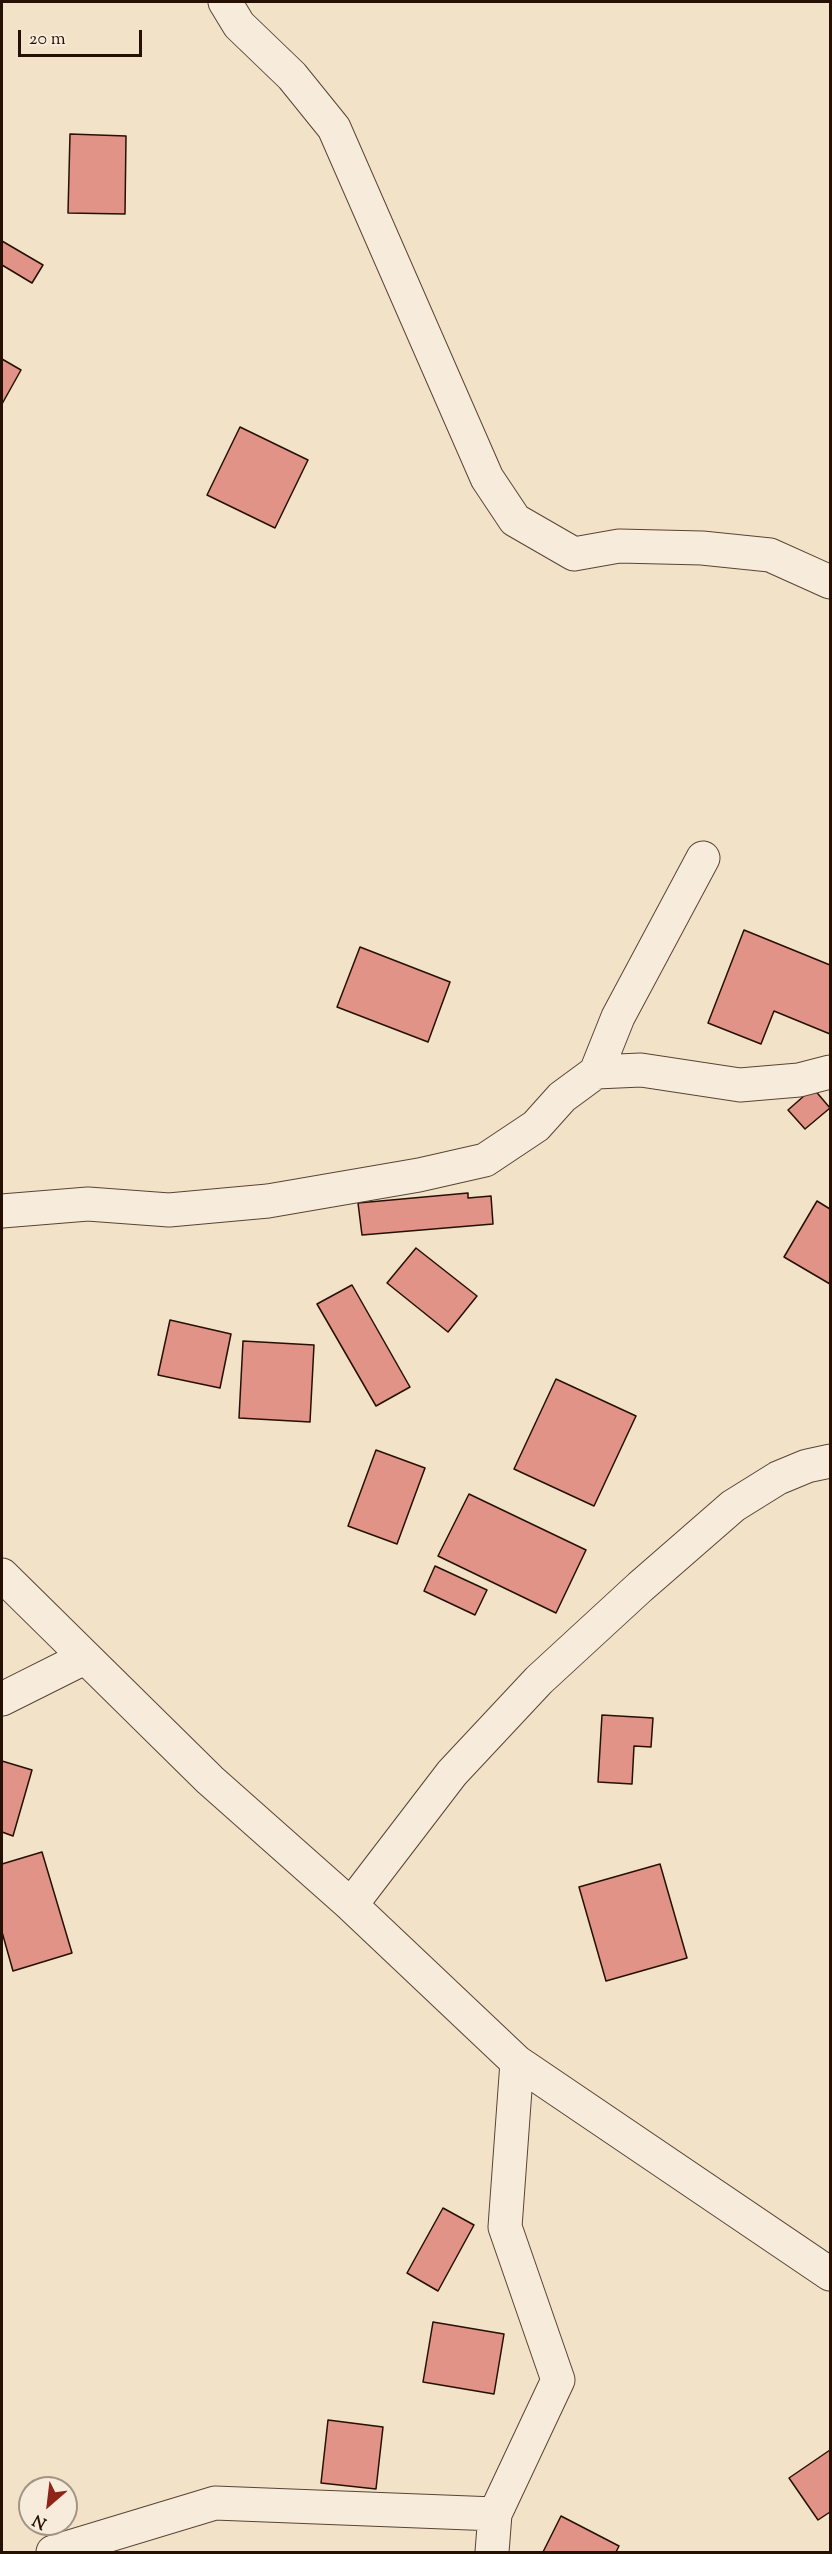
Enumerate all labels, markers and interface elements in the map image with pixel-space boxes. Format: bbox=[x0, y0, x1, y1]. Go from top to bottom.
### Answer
scale bar bbox=[21, 18, 146, 56]
text: 20 m bbox=[29, 27, 66, 53]
north arrow bbox=[18, 2476, 78, 2536]
text: N bbox=[29, 2507, 51, 2534]

